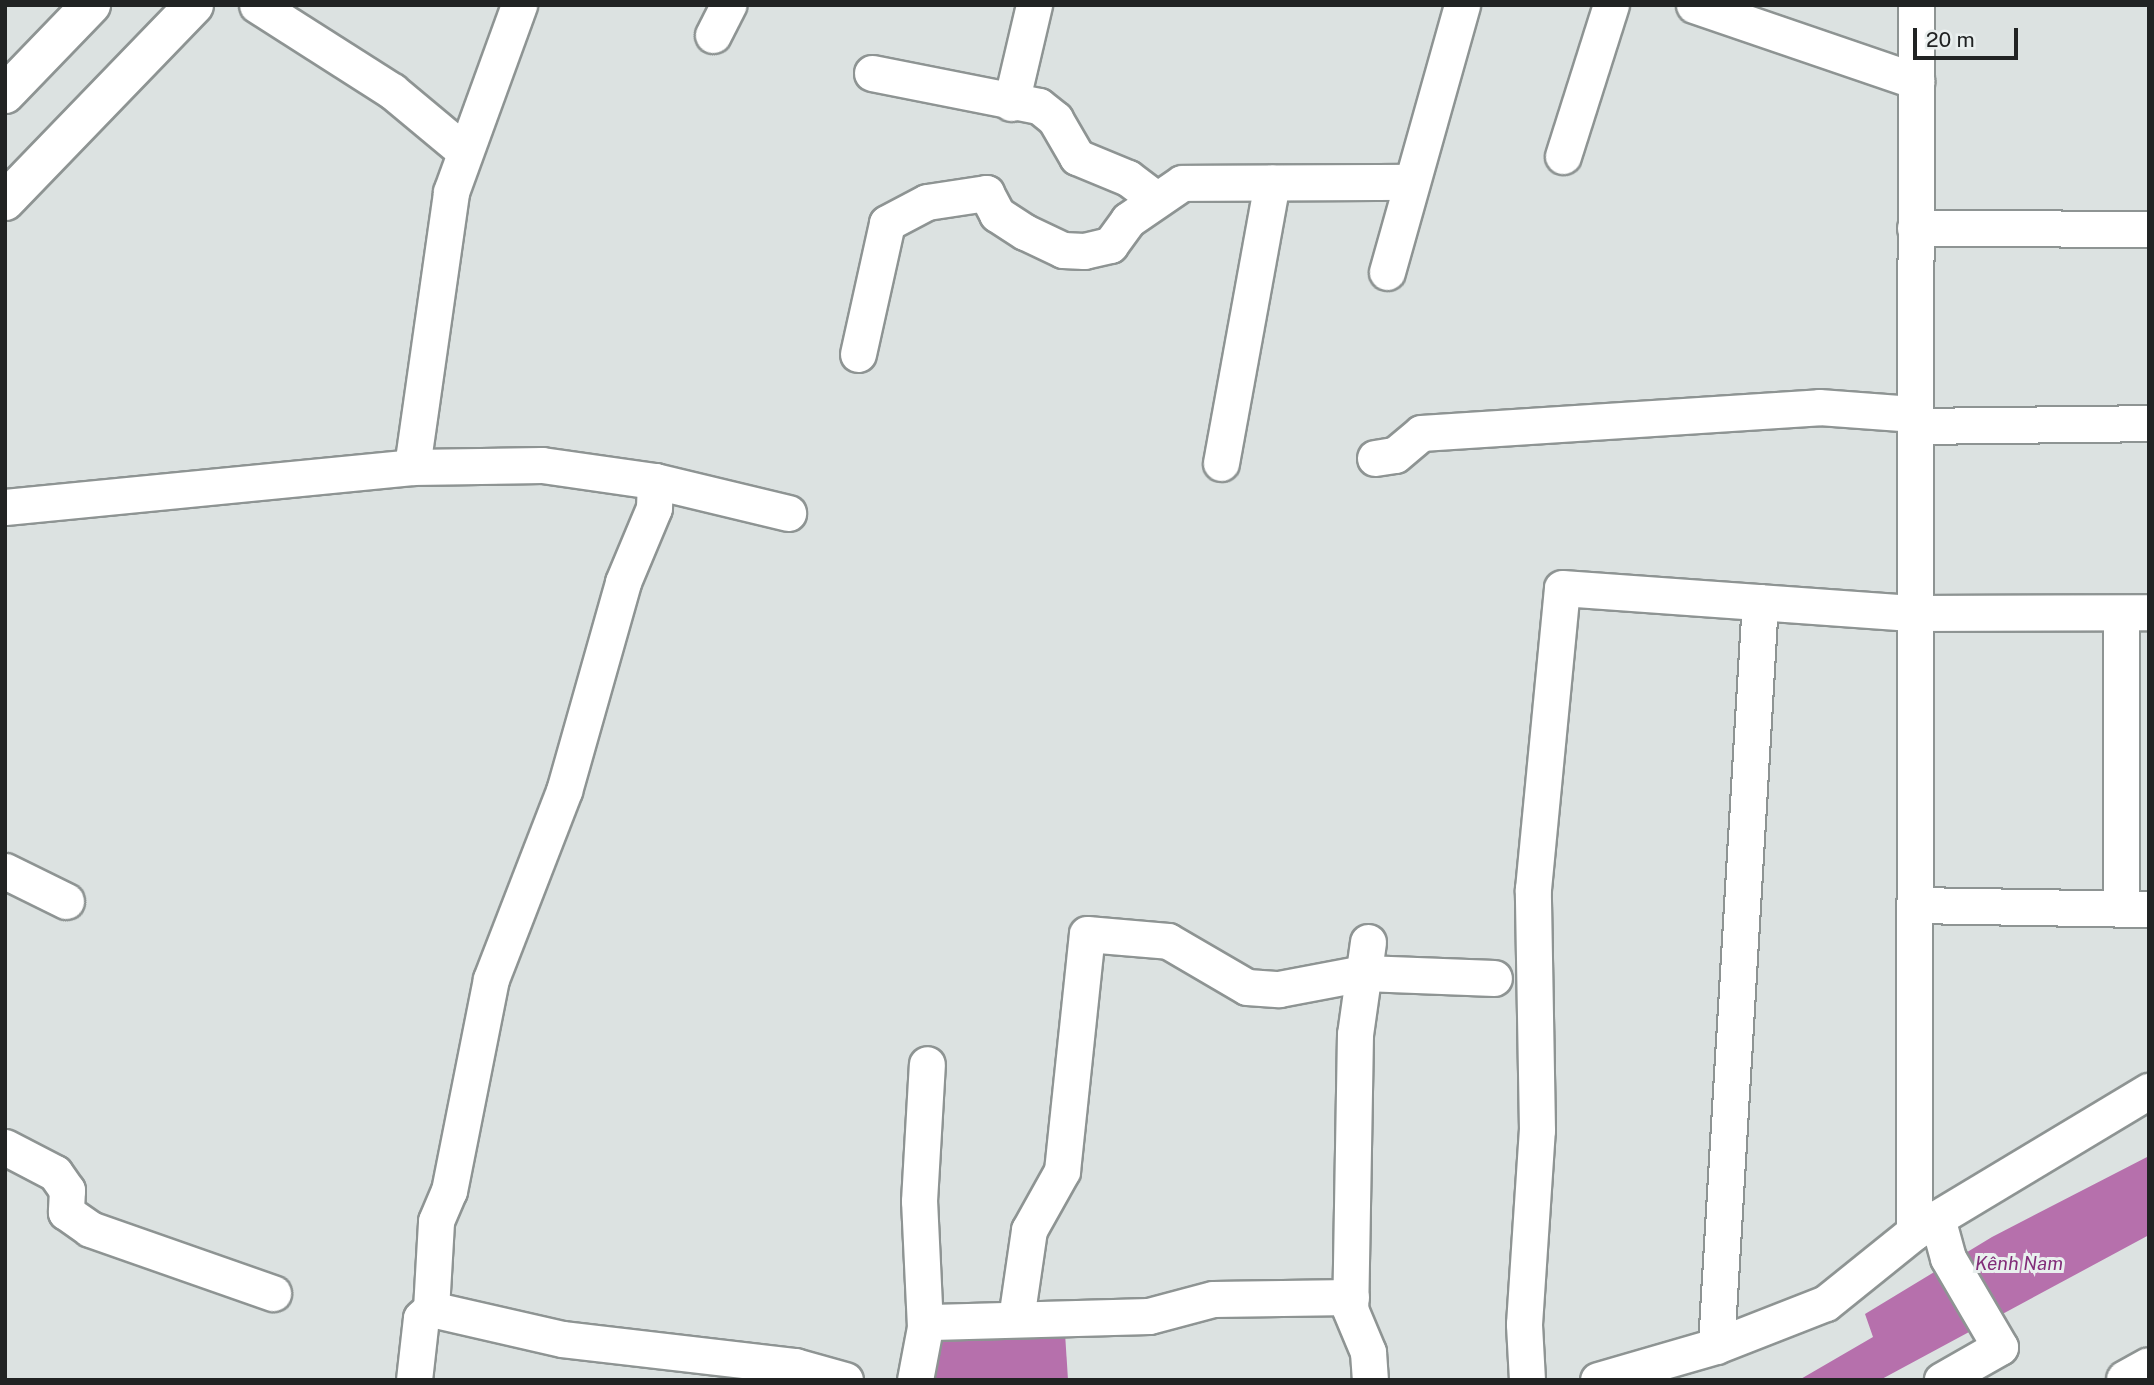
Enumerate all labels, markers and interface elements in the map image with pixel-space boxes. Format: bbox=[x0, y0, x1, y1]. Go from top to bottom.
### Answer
scale bar bbox=[1916, 14, 2021, 58]
text: 20 m bbox=[1926, 27, 1975, 52]
water label: Kênh Nam bbox=[1975, 1253, 2063, 1275]

